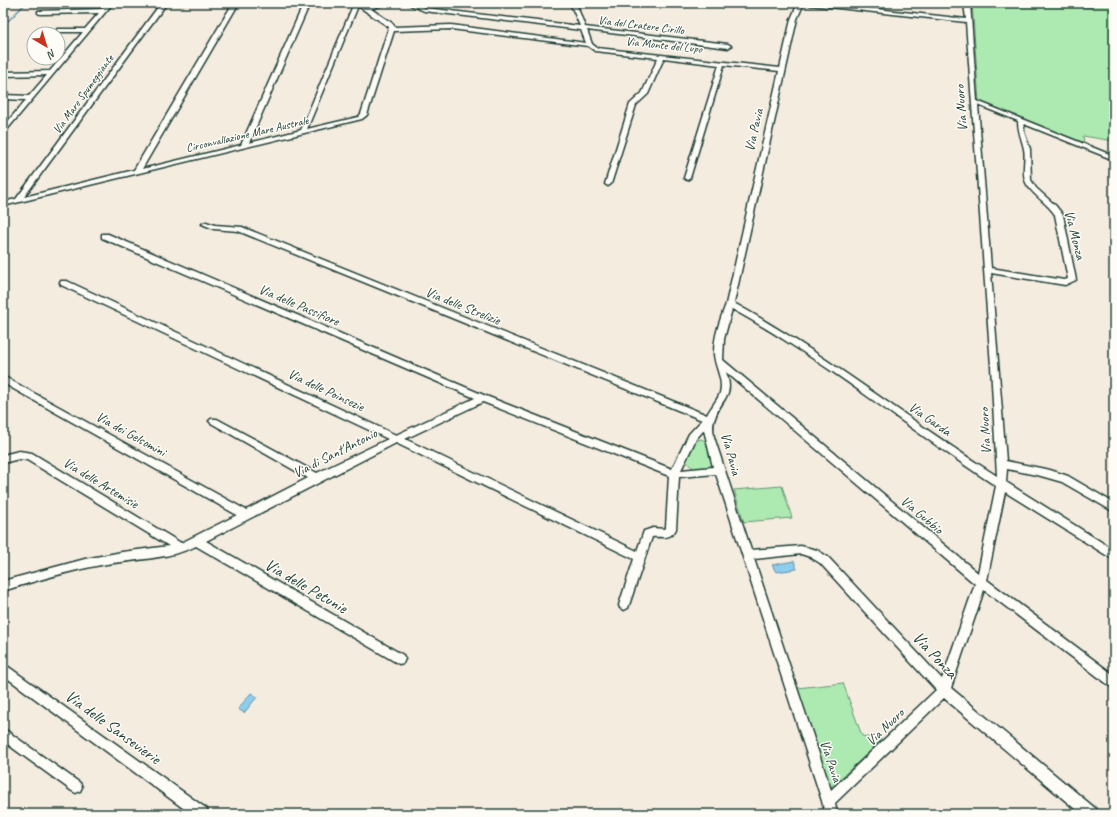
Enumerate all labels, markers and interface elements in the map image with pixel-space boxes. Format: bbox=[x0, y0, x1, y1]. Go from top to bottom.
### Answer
street label: Via del Cratere Cirillo bbox=[597, 12, 686, 38]
north arrow bbox=[26, 26, 66, 66]
street label: Via Monte del Lupo bbox=[625, 33, 704, 57]
text: N bbox=[43, 46, 59, 63]
street label: Via Mare Spumeggiante bbox=[49, 50, 118, 137]
street label: Via Nuoro bbox=[951, 82, 971, 132]
street label: Via Pavia bbox=[741, 106, 767, 153]
street label: Circonvallazione Mare Australe bbox=[184, 112, 311, 156]
street label: Via Monza bbox=[1061, 209, 1090, 262]
street label: Via delle Passifiore bbox=[256, 280, 343, 330]
street label: Via delle Strelizie bbox=[423, 283, 504, 329]
street label: Via delle Poinsezie bbox=[285, 365, 368, 416]
street label: Via Garda bbox=[906, 398, 955, 440]
street label: Via Nuoro bbox=[975, 405, 995, 455]
street label: Via dei Gelsomini bbox=[93, 408, 171, 461]
street label: Via di Sant'Antonio bbox=[290, 424, 381, 481]
street label: Via Pavia bbox=[717, 431, 745, 478]
street label: Via delle Artemisie bbox=[60, 454, 143, 513]
street label: Via Gubbio bbox=[897, 492, 948, 539]
street label: Via delle Petunie bbox=[261, 554, 352, 619]
street label: Via Ponza bbox=[908, 627, 963, 684]
street label: Via delle Sansevierie bbox=[61, 685, 166, 770]
street label: Via Nuoro bbox=[862, 703, 909, 749]
street label: Via Pavia bbox=[816, 738, 846, 785]

